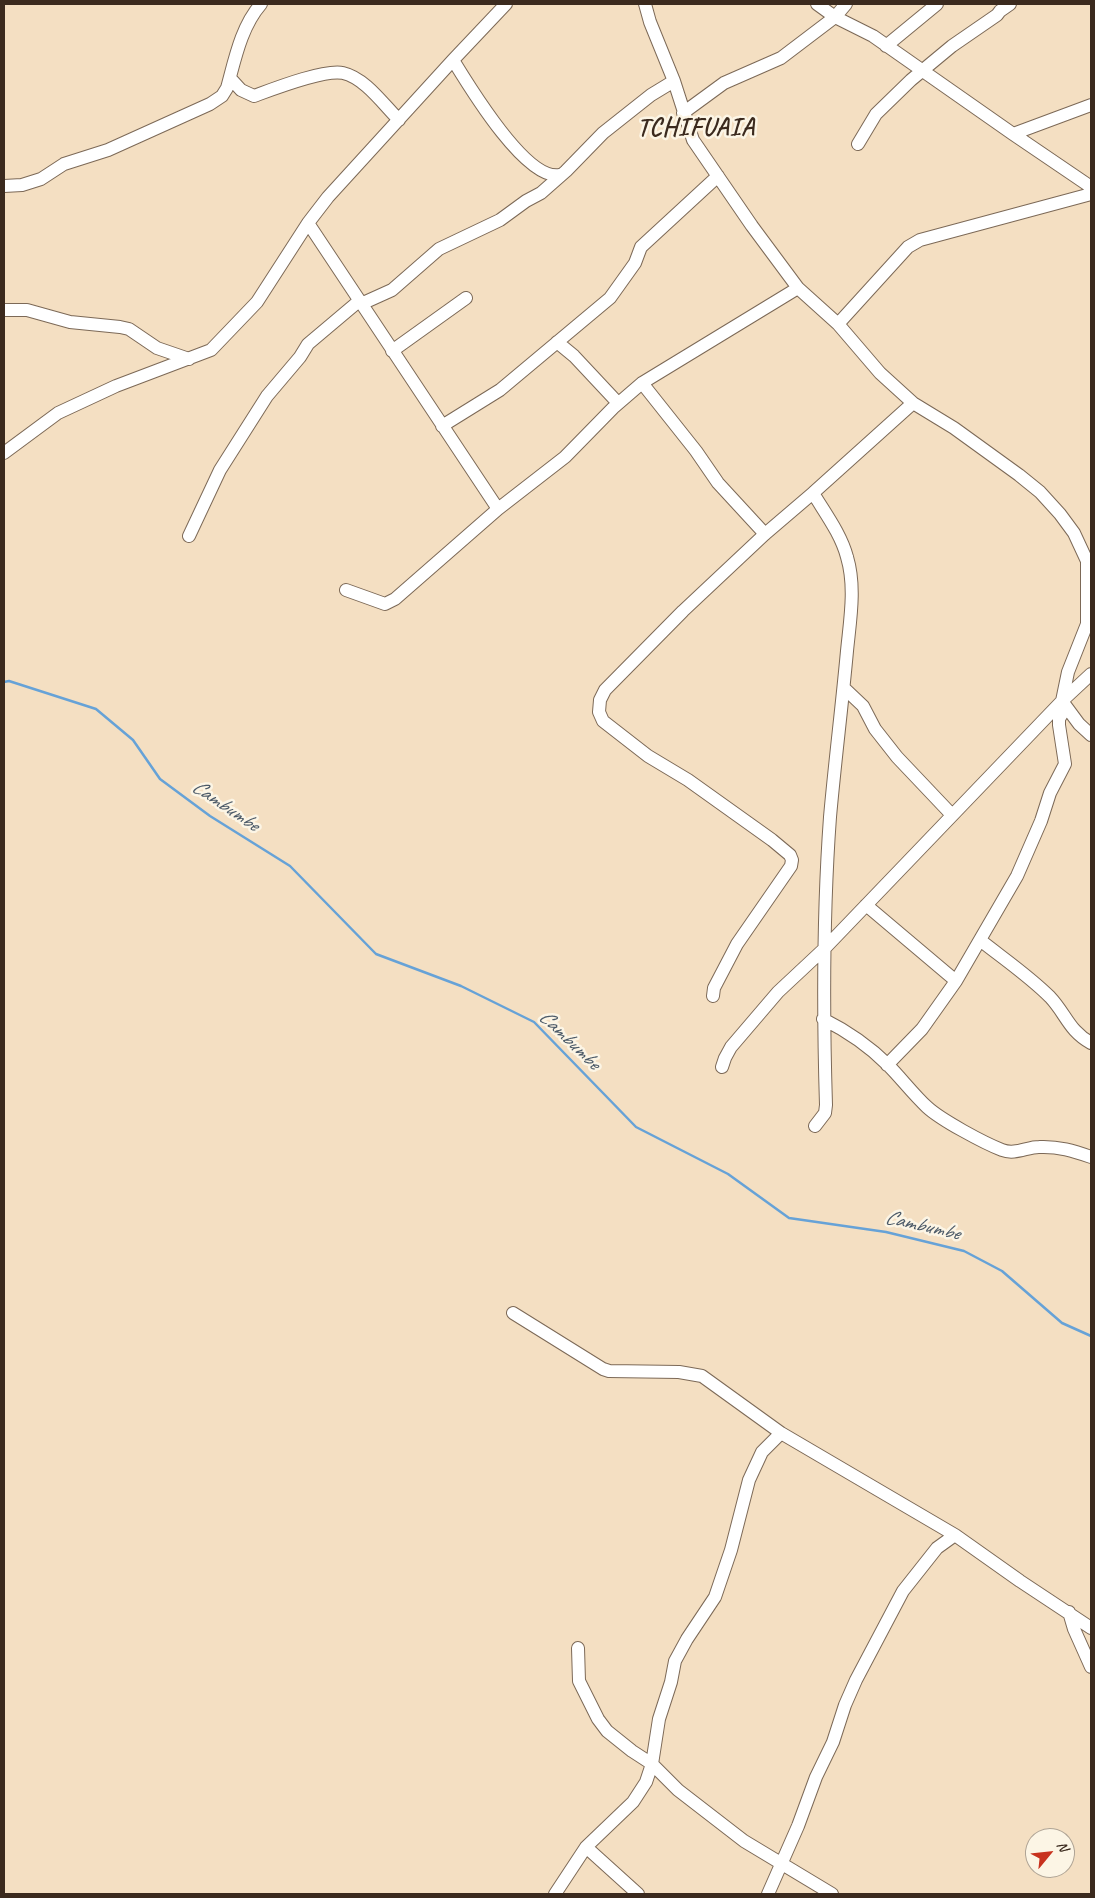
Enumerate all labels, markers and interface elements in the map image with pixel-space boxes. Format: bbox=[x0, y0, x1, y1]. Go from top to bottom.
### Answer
district label: TCHIFUAIA bbox=[636, 113, 756, 143]
water label: Cambumbe bbox=[187, 774, 263, 838]
water label: Cambumbe bbox=[533, 1005, 605, 1075]
water label: Cambumbe bbox=[882, 1205, 962, 1247]
north arrow bbox=[1025, 1828, 1075, 1878]
text: N bbox=[1053, 1838, 1072, 1854]

